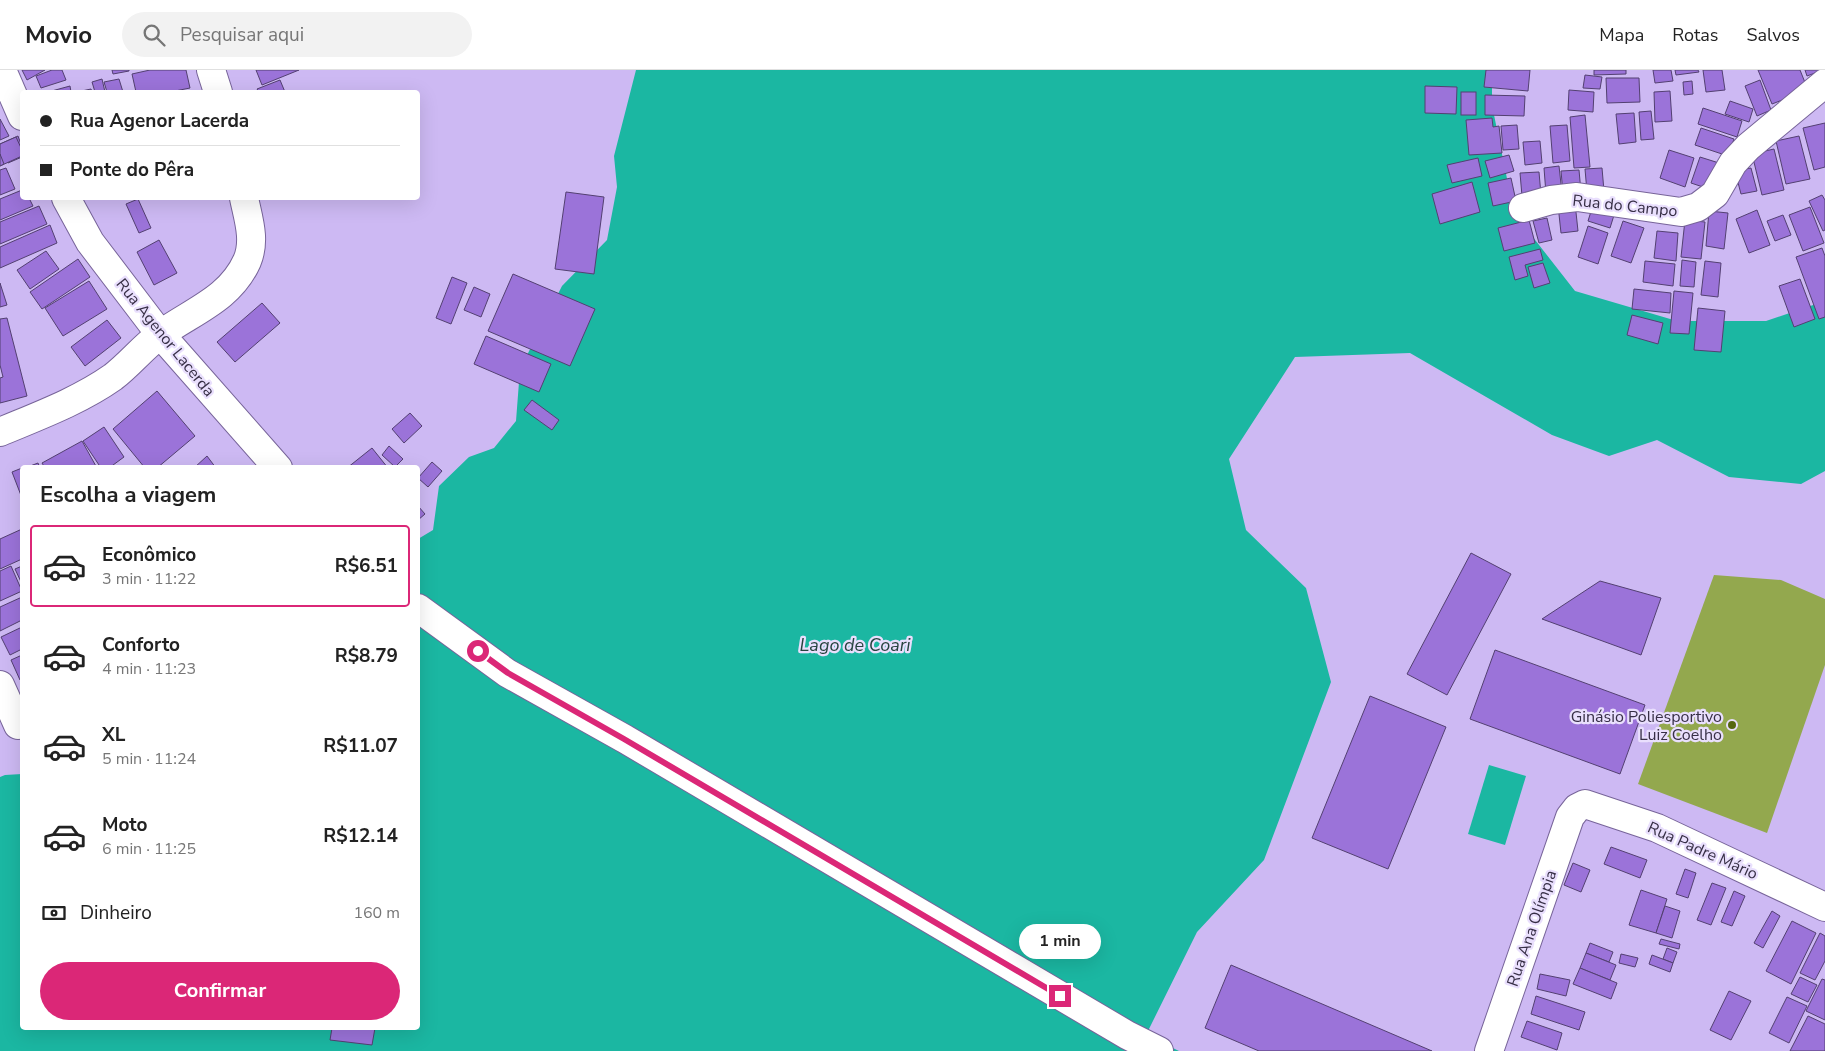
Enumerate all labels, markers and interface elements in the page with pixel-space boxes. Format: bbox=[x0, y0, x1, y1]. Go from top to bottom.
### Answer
search box bbox=[122, 12, 472, 57]
text: Movio bbox=[25, 19, 92, 51]
icon: search bbox=[140, 21, 168, 49]
text: Pesquisar aqui bbox=[180, 22, 304, 48]
text: Mapa bbox=[1599, 23, 1644, 47]
text: Rotas bbox=[1672, 23, 1718, 47]
text: Salvos bbox=[1746, 23, 1800, 47]
text: Rua Agenor Lacerda bbox=[70, 108, 249, 134]
text: Ponte do Pêra bbox=[70, 157, 194, 183]
street label: Rua do Campo bbox=[1571, 190, 1679, 222]
street label: Rua Agenor Lacerda bbox=[111, 274, 220, 401]
text: Escolha a viagem bbox=[40, 480, 216, 510]
text: Econômico bbox=[102, 542, 196, 568]
icon: car bbox=[42, 544, 87, 589]
text: R$6.51 bbox=[335, 553, 398, 579]
text: 3 min · 11:22 bbox=[102, 568, 196, 590]
text: Conforto bbox=[102, 632, 180, 658]
water label: Lago de Coari bbox=[800, 633, 911, 657]
icon: car bbox=[42, 634, 87, 679]
route start bbox=[467, 640, 489, 662]
text: R$8.79 bbox=[335, 643, 398, 669]
text: 4 min · 11:23 bbox=[102, 658, 196, 680]
place label: Ginásio Poliesportivo Luiz Coelho bbox=[1571, 706, 1722, 746]
marker: Ginásio Poliesportivo Luiz Coelho bbox=[1726, 719, 1738, 731]
text: XL bbox=[102, 722, 125, 748]
icon: car bbox=[42, 724, 87, 769]
text: R$11.07 bbox=[323, 733, 398, 759]
text: 5 min · 11:24 bbox=[102, 748, 196, 770]
text: Moto bbox=[102, 812, 148, 838]
icon: car bbox=[42, 814, 87, 859]
street label: Rua Padre Mário bbox=[1644, 817, 1761, 885]
text: R$12.14 bbox=[323, 823, 398, 849]
text: 6 min · 11:25 bbox=[102, 838, 196, 860]
street label: Rua Ana Olímpia bbox=[1502, 867, 1562, 989]
icon: cash bbox=[40, 899, 68, 927]
text: Dinheiro bbox=[80, 900, 152, 926]
text: 160 m bbox=[353, 902, 400, 924]
callout: 1 min bbox=[1019, 924, 1101, 958]
text: 1 min bbox=[1039, 930, 1081, 952]
button: Confirmar bbox=[40, 962, 400, 1020]
route end bbox=[1049, 985, 1071, 1007]

